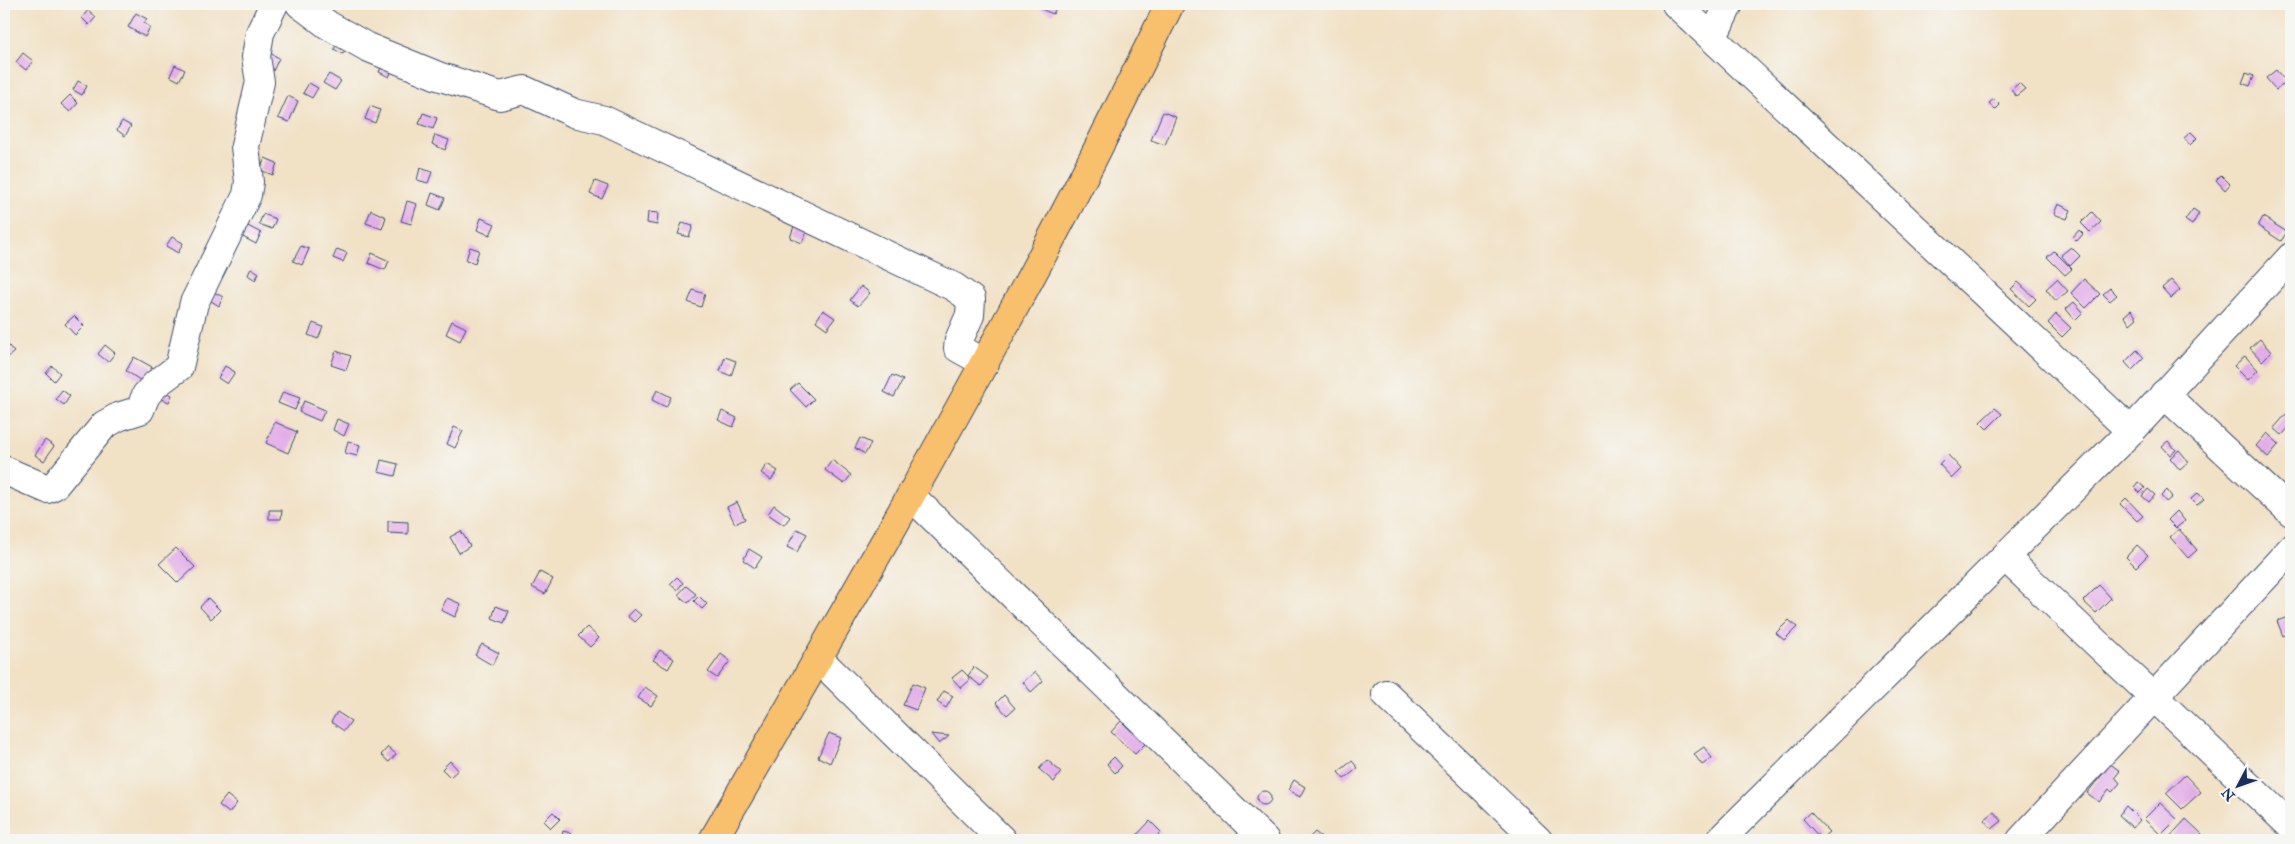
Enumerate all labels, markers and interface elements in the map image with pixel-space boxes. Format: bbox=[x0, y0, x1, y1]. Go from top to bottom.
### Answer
north arrow bbox=[2212, 762, 2262, 812]
text: N bbox=[2218, 784, 2239, 804]

